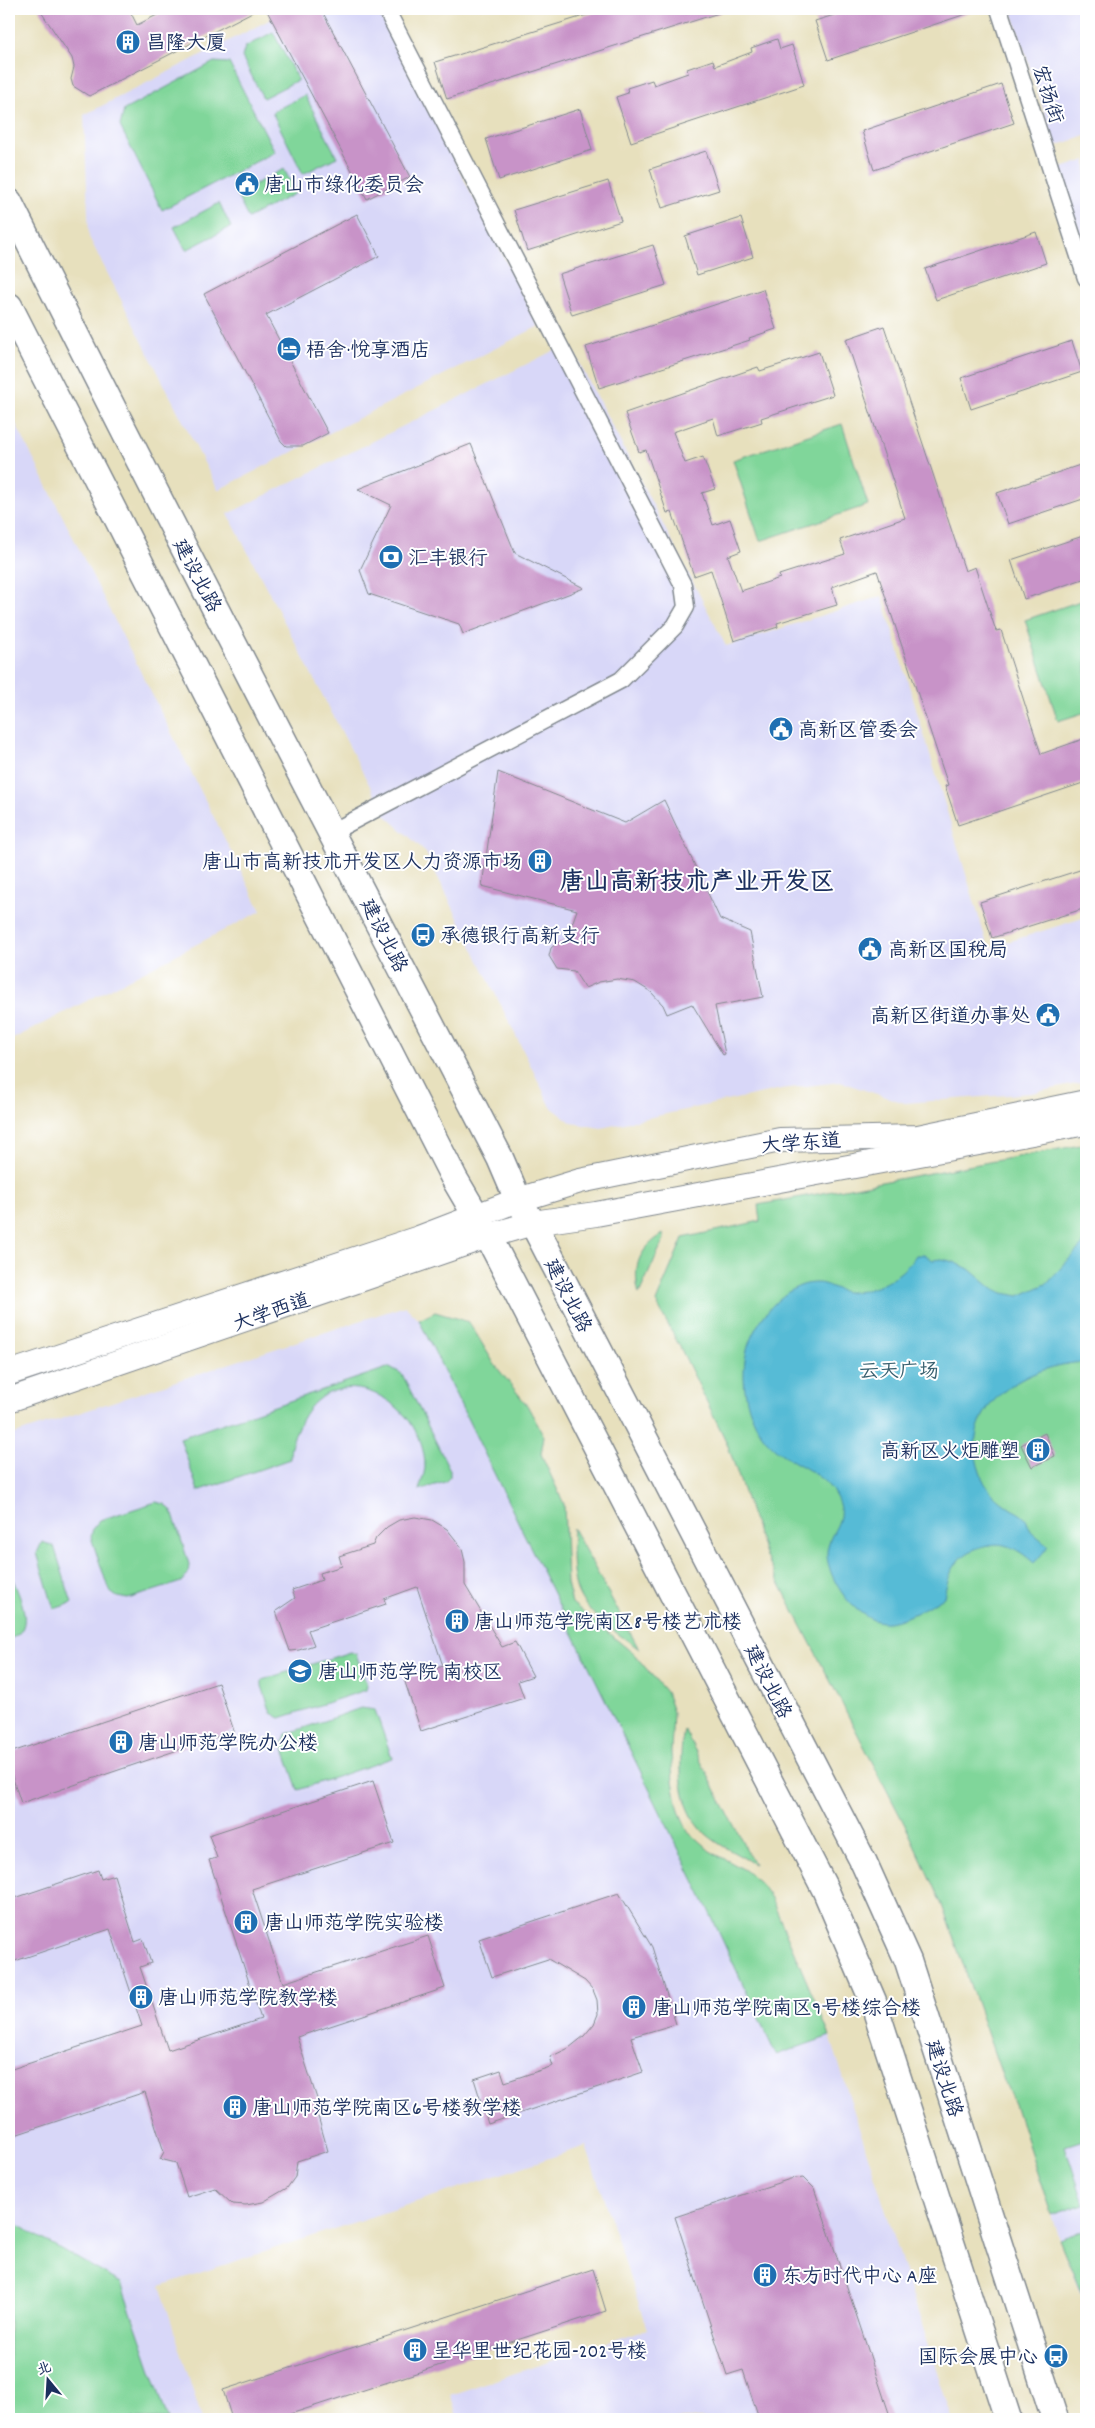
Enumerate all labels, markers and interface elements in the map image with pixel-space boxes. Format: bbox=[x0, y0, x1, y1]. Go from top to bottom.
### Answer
building icon: 昌隆大厦 bbox=[115, 29, 141, 55]
place label: 昌隆大厦 bbox=[146, 31, 226, 59]
street label: 宏扬街 bbox=[1024, 62, 1069, 128]
public building icon: 唐山市绿化委员会 bbox=[234, 171, 260, 197]
place label: 唐山市绿化委员会 bbox=[264, 173, 424, 201]
hotel icon: 梧舍·悦享酒店 bbox=[276, 336, 302, 362]
place label: 梧舍·悦享酒店 bbox=[306, 338, 431, 366]
street label: 建设北路 bbox=[164, 535, 227, 619]
bank icon: 汇丰银行 bbox=[378, 544, 404, 570]
place label: 汇丰银行 bbox=[408, 546, 488, 574]
public building icon: 高新区管委会 bbox=[768, 716, 794, 742]
place label: 高新区管委会 bbox=[798, 718, 918, 746]
building icon: 唐山市高新技术开发区人力资源市场 bbox=[527, 848, 553, 874]
place label: 唐山市高新技术开发区人力资源市场 bbox=[202, 850, 522, 878]
district label: 唐山高新技术产业开发区 bbox=[559, 866, 835, 902]
street label: 建设北路 bbox=[352, 894, 413, 979]
bus stop icon: 承德银行高新支行 bbox=[410, 922, 436, 948]
place label: 承德银行高新支行 bbox=[440, 924, 600, 952]
public building icon: 高新区国税局 bbox=[857, 936, 883, 962]
place label: 高新区国税局 bbox=[888, 938, 1008, 966]
public building icon: 高新区街道办事处 bbox=[1035, 1002, 1061, 1028]
place label: 高新区街道办事处 bbox=[870, 1004, 1030, 1032]
street label: 大学东道 bbox=[760, 1128, 842, 1162]
street label: 建设北路 bbox=[536, 1254, 597, 1339]
street label: 大学西道 bbox=[230, 1288, 314, 1340]
park label: 云天广场 bbox=[859, 1359, 939, 1387]
building icon: 高新区火炬雕塑 bbox=[1025, 1437, 1051, 1463]
place label: 高新区火炬雕塑 bbox=[880, 1439, 1020, 1467]
building icon: 唐山师范学院南区8号楼艺术楼 bbox=[444, 1608, 470, 1634]
place label: 唐山师范学院南区8号楼艺术楼 bbox=[474, 1610, 742, 1638]
street label: 建设北路 bbox=[736, 1640, 797, 1725]
school or university icon: 唐山师范学院 南校区 bbox=[287, 1658, 313, 1684]
place label: 唐山师范学院 南校区 bbox=[318, 1660, 503, 1688]
building icon: 唐山师范学院办公楼 bbox=[108, 1729, 134, 1755]
place label: 唐山师范学院办公楼 bbox=[138, 1731, 318, 1759]
building icon: 唐山师范学院实验楼 bbox=[233, 1909, 259, 1935]
place label: 唐山师范学院实验楼 bbox=[264, 1911, 444, 1939]
building icon: 唐山师范学院教学楼 bbox=[128, 1984, 154, 2010]
place label: 唐山师范学院教学楼 bbox=[158, 1986, 338, 2014]
building icon: 唐山师范学院南区9号楼综合楼 bbox=[621, 1994, 647, 2020]
place label: 唐山师范学院南区9号楼综合楼 bbox=[652, 1996, 921, 2024]
street label: 建设北路 bbox=[916, 2037, 968, 2122]
building icon: 唐山师范学院南区6号楼教学楼 bbox=[222, 2094, 248, 2120]
place label: 唐山师范学院南区6号楼教学楼 bbox=[252, 2096, 522, 2124]
building icon: 东方时代中心 A座 bbox=[752, 2262, 778, 2288]
place label: 东方时代中心 A座 bbox=[782, 2264, 938, 2292]
building icon: 呈华里世纪花园-202号楼 bbox=[402, 2337, 428, 2363]
place label: 呈华里世纪花园-202号楼 bbox=[432, 2339, 647, 2367]
bus stop icon: 国际会展中心 bbox=[1043, 2343, 1069, 2369]
place label: 国际会展中心 bbox=[918, 2345, 1038, 2373]
north arrow bbox=[22, 2356, 72, 2406]
text: 北 bbox=[35, 2358, 54, 2381]

